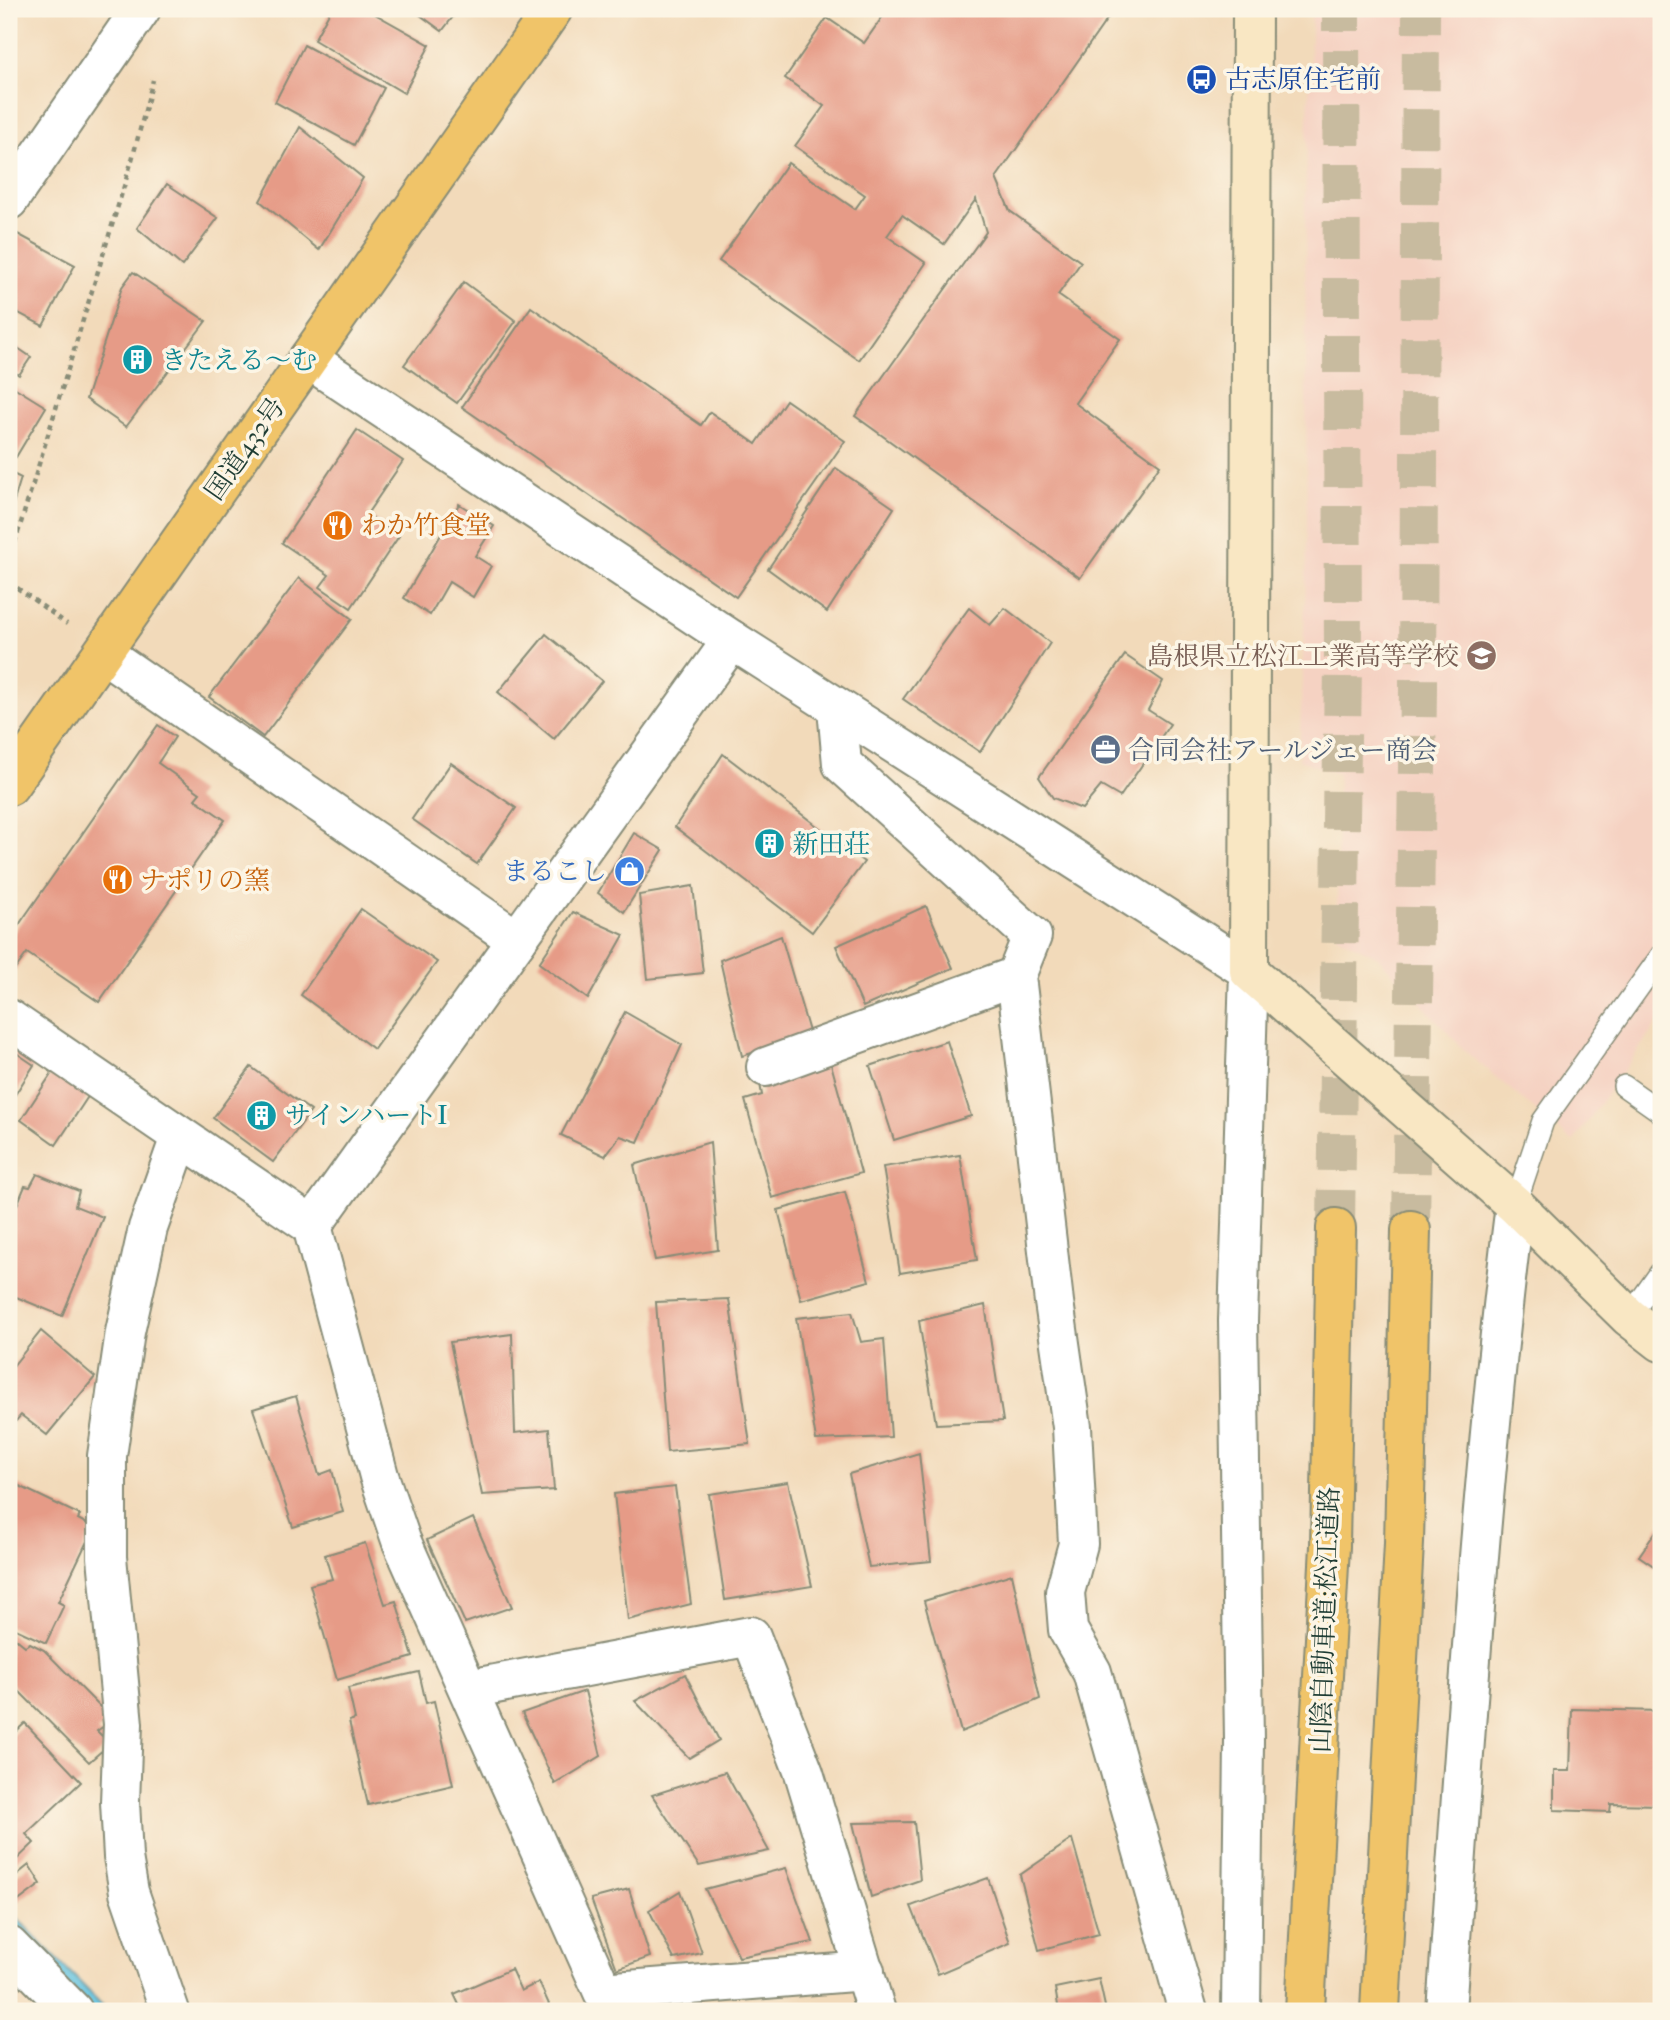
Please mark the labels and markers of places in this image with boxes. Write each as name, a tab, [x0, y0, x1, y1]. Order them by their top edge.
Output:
bus stop icon: 古志原住宅前	[1185, 62, 1219, 96]
place label: 古志原住宅前	[1225, 64, 1381, 95]
building icon: きたえる～む	[121, 343, 155, 377]
place label: きたえる～む	[161, 345, 317, 376]
restaurant icon: わか竹食堂	[321, 508, 355, 542]
place label: わか竹食堂	[361, 510, 491, 541]
school or university icon: 島根県立松江工業高等学校	[1465, 639, 1499, 673]
place label: 島根県立松江工業高等学校	[1147, 641, 1459, 672]
office icon: 合同会社アールジェー商会	[1088, 733, 1122, 767]
place label: 合同会社アールジェー商会	[1128, 735, 1438, 766]
building icon: 新田荘	[752, 827, 786, 861]
place label: 新田荘	[792, 829, 870, 860]
shop icon: まるこし	[613, 854, 647, 888]
place label: まるこし	[503, 856, 607, 887]
restaurant icon: ナポリの窯	[100, 863, 134, 897]
place label: ナポリの窯	[140, 865, 270, 896]
building icon: サインハートI	[245, 1098, 279, 1132]
place label: サインハートI	[285, 1100, 448, 1131]

